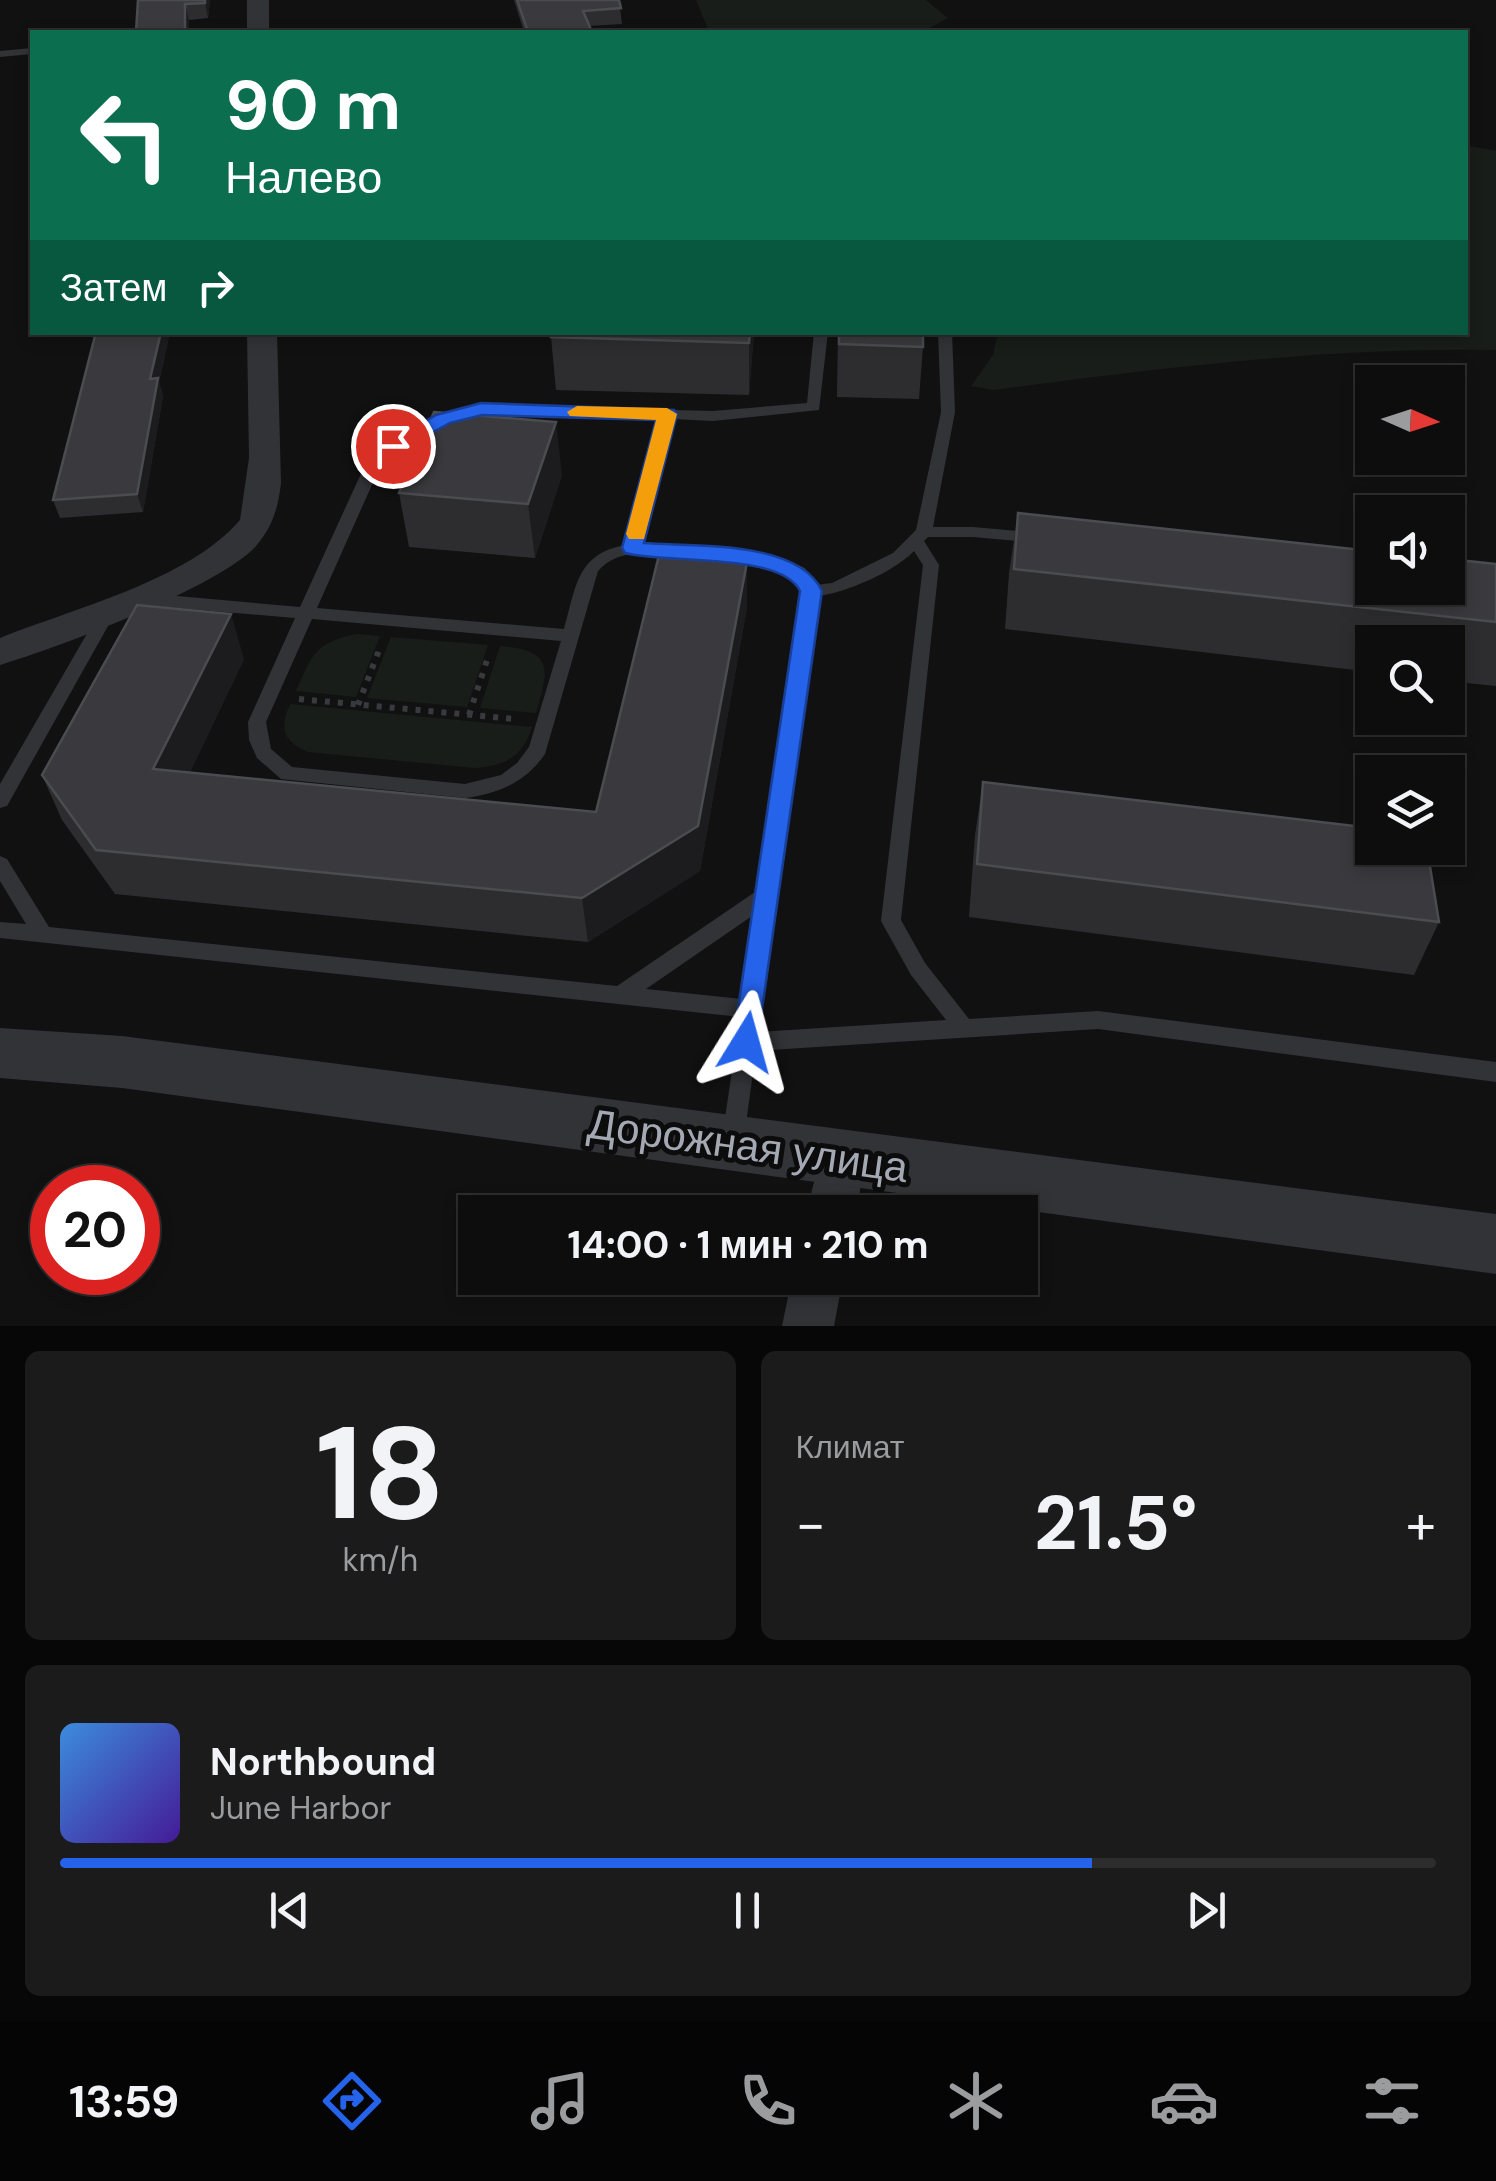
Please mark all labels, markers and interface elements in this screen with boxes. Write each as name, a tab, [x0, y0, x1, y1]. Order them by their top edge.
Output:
text: 90 m	[225, 60, 401, 151]
icon: left	[60, 70, 190, 200]
text: Налево	[225, 148, 382, 207]
icon: right	[188, 260, 243, 315]
text: Затем	[60, 263, 168, 313]
north arrow	[1355, 365, 1465, 475]
map controls	[1355, 365, 1465, 865]
pin	[351, 404, 436, 489]
icon: arrive	[366, 419, 421, 474]
button: sound	[1355, 495, 1465, 605]
button: search	[1355, 625, 1465, 735]
button: layers	[1355, 755, 1465, 865]
position arrow	[694, 990, 798, 1094]
street label: Дорожная улица	[584, 1096, 912, 1195]
speed limit sign: 20	[30, 1165, 160, 1295]
text: 14:00 · 1 мин · 210 m	[568, 1220, 928, 1270]
text: 18	[315, 1389, 445, 1558]
text: Климат	[796, 1426, 904, 1468]
text: 21.5°	[1034, 1475, 1197, 1572]
text: −	[796, 1488, 826, 1560]
text: +	[1406, 1488, 1436, 1560]
text: km/h	[342, 1539, 418, 1581]
text: Northbound	[210, 1737, 436, 1787]
text: June Harbor	[210, 1787, 391, 1829]
icon: previous	[262, 1883, 317, 1938]
icon: pause	[720, 1883, 775, 1938]
icon: next	[1179, 1883, 1234, 1938]
icon: directions	[317, 2066, 387, 2136]
icon: music	[525, 2066, 595, 2136]
icon: phone	[733, 2066, 803, 2136]
icon: climate	[941, 2066, 1011, 2136]
icon: car	[1149, 2066, 1219, 2136]
icon: filters	[1357, 2066, 1427, 2136]
text: 13:59	[69, 2072, 179, 2131]

